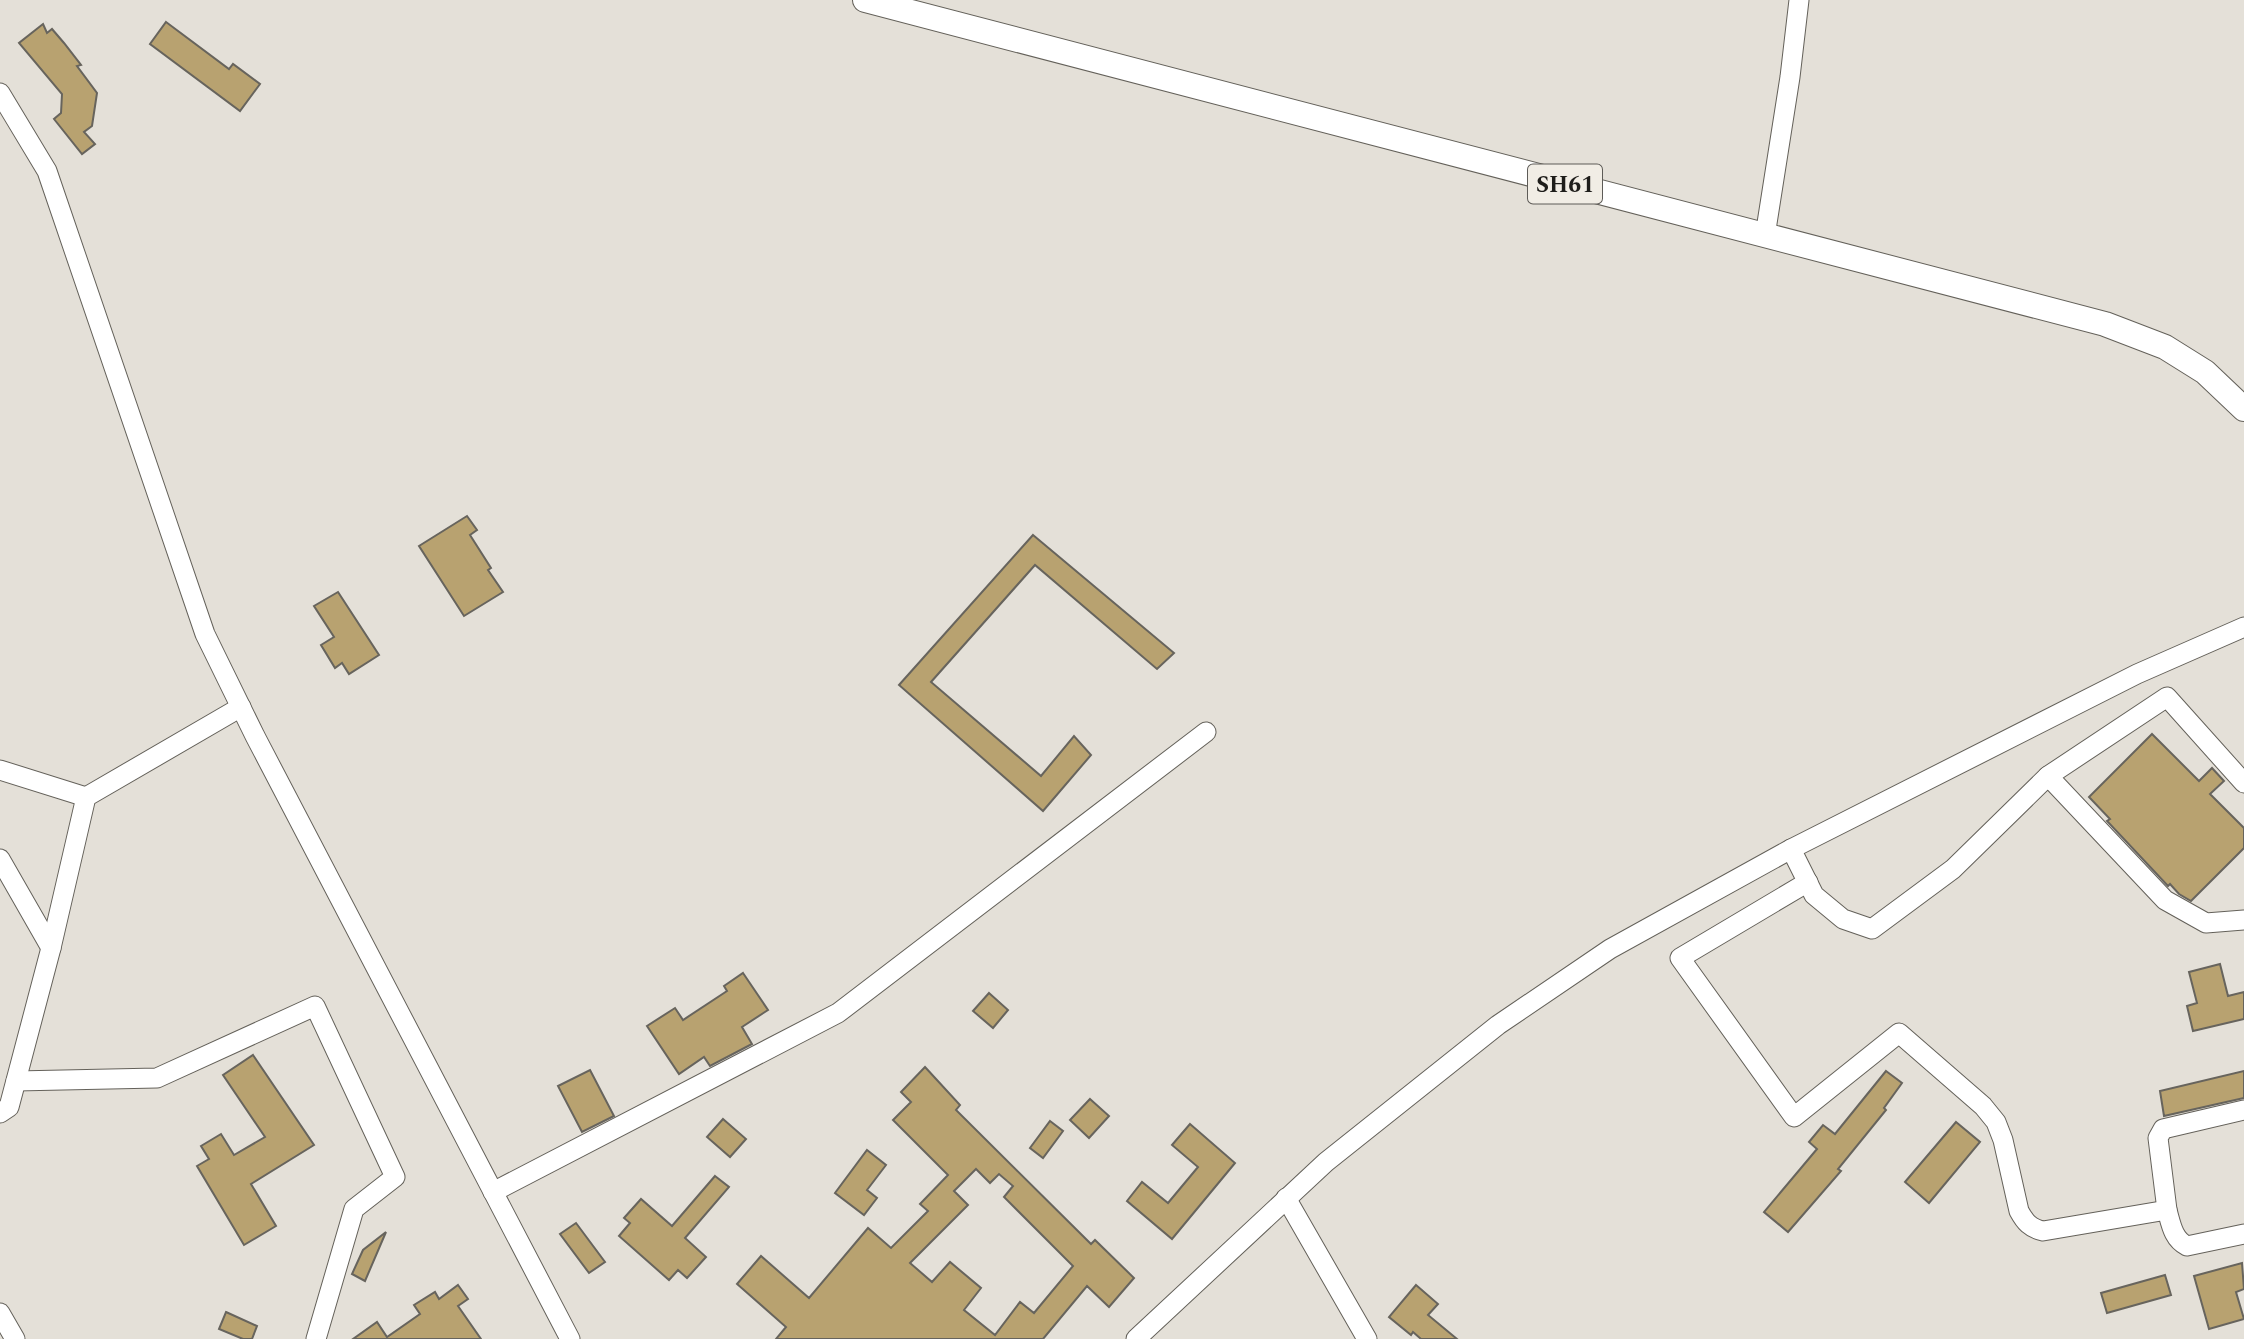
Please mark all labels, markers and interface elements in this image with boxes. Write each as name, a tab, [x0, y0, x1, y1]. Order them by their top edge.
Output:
road number: SH61	[1528, 164, 1602, 204]

